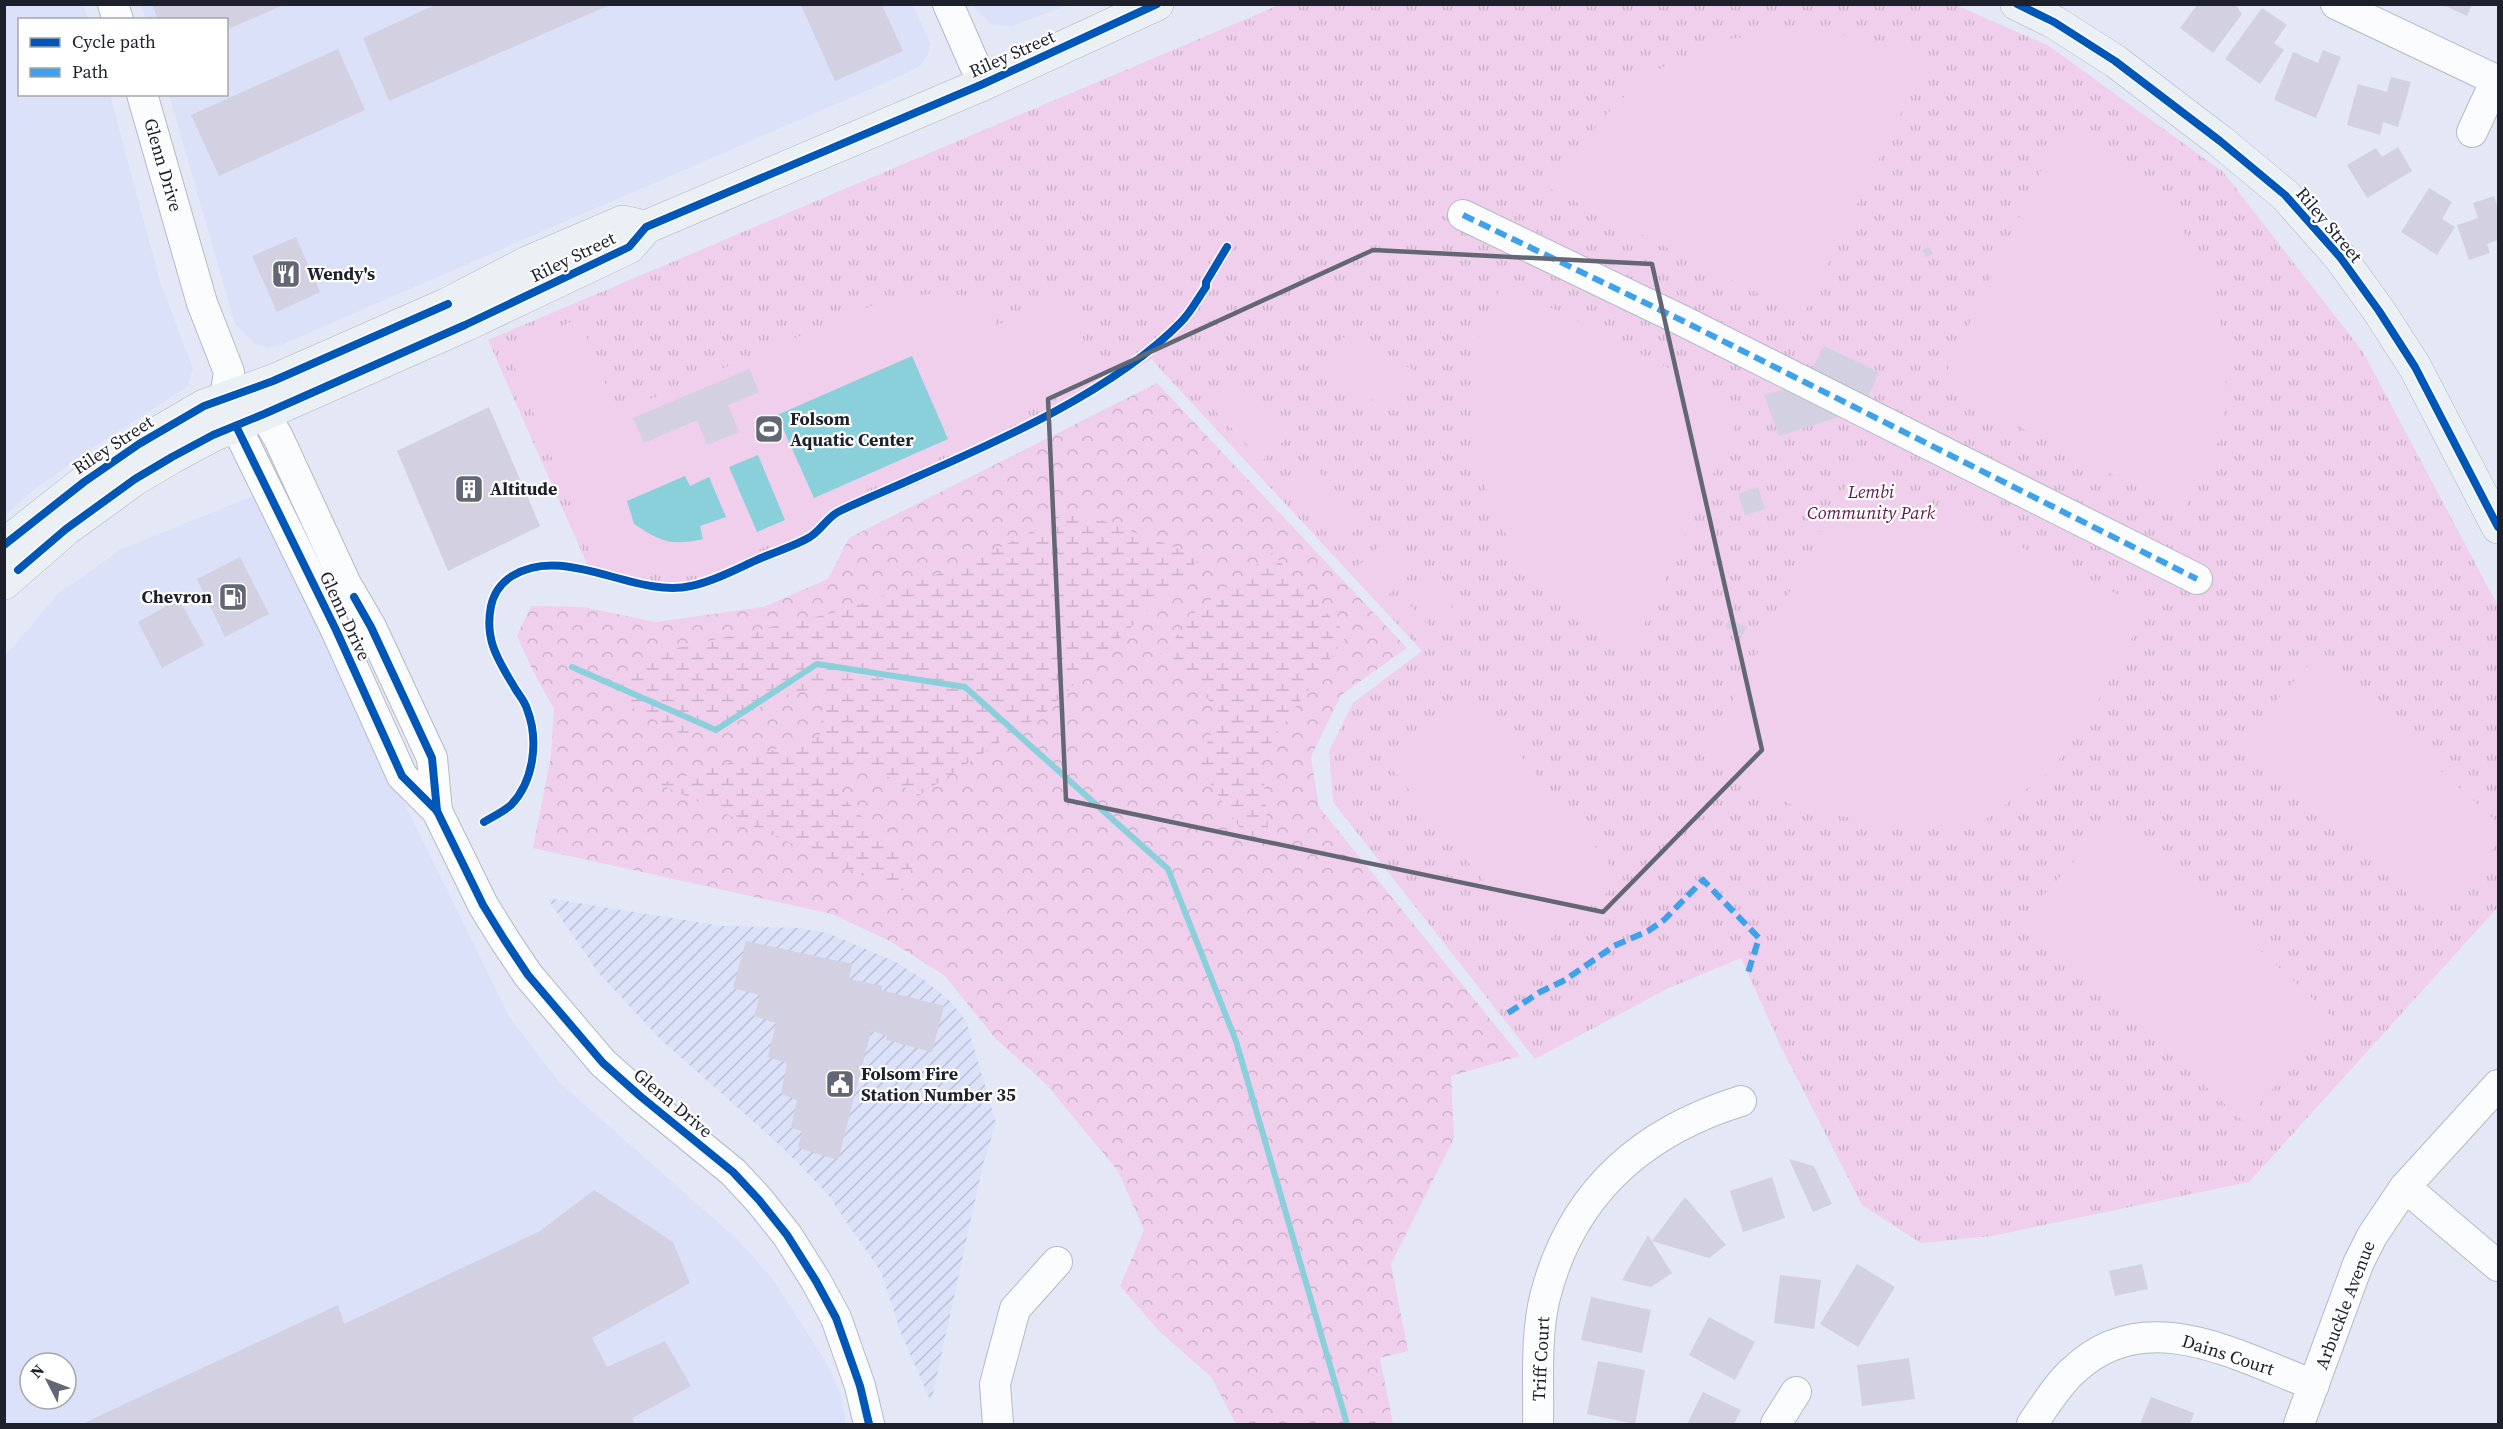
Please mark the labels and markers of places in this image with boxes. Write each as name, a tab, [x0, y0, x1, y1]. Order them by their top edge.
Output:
restaurant icon: Wendy's	[270, 258, 302, 290]
place label: Wendy's	[307, 261, 375, 286]
place label: Folsom Aquatic Center	[790, 406, 914, 452]
sports icon: Folsom Aquatic Center	[753, 413, 785, 445]
building icon: Altitude	[453, 473, 485, 505]
place label: Altitude	[490, 476, 557, 501]
fuel station icon: Chevron	[217, 581, 249, 613]
place label: Chevron	[142, 584, 212, 609]
place label: Folsom Fire Station Number 35	[861, 1061, 1016, 1107]
public building icon: Folsom Fire Station Number 35	[824, 1068, 856, 1100]

